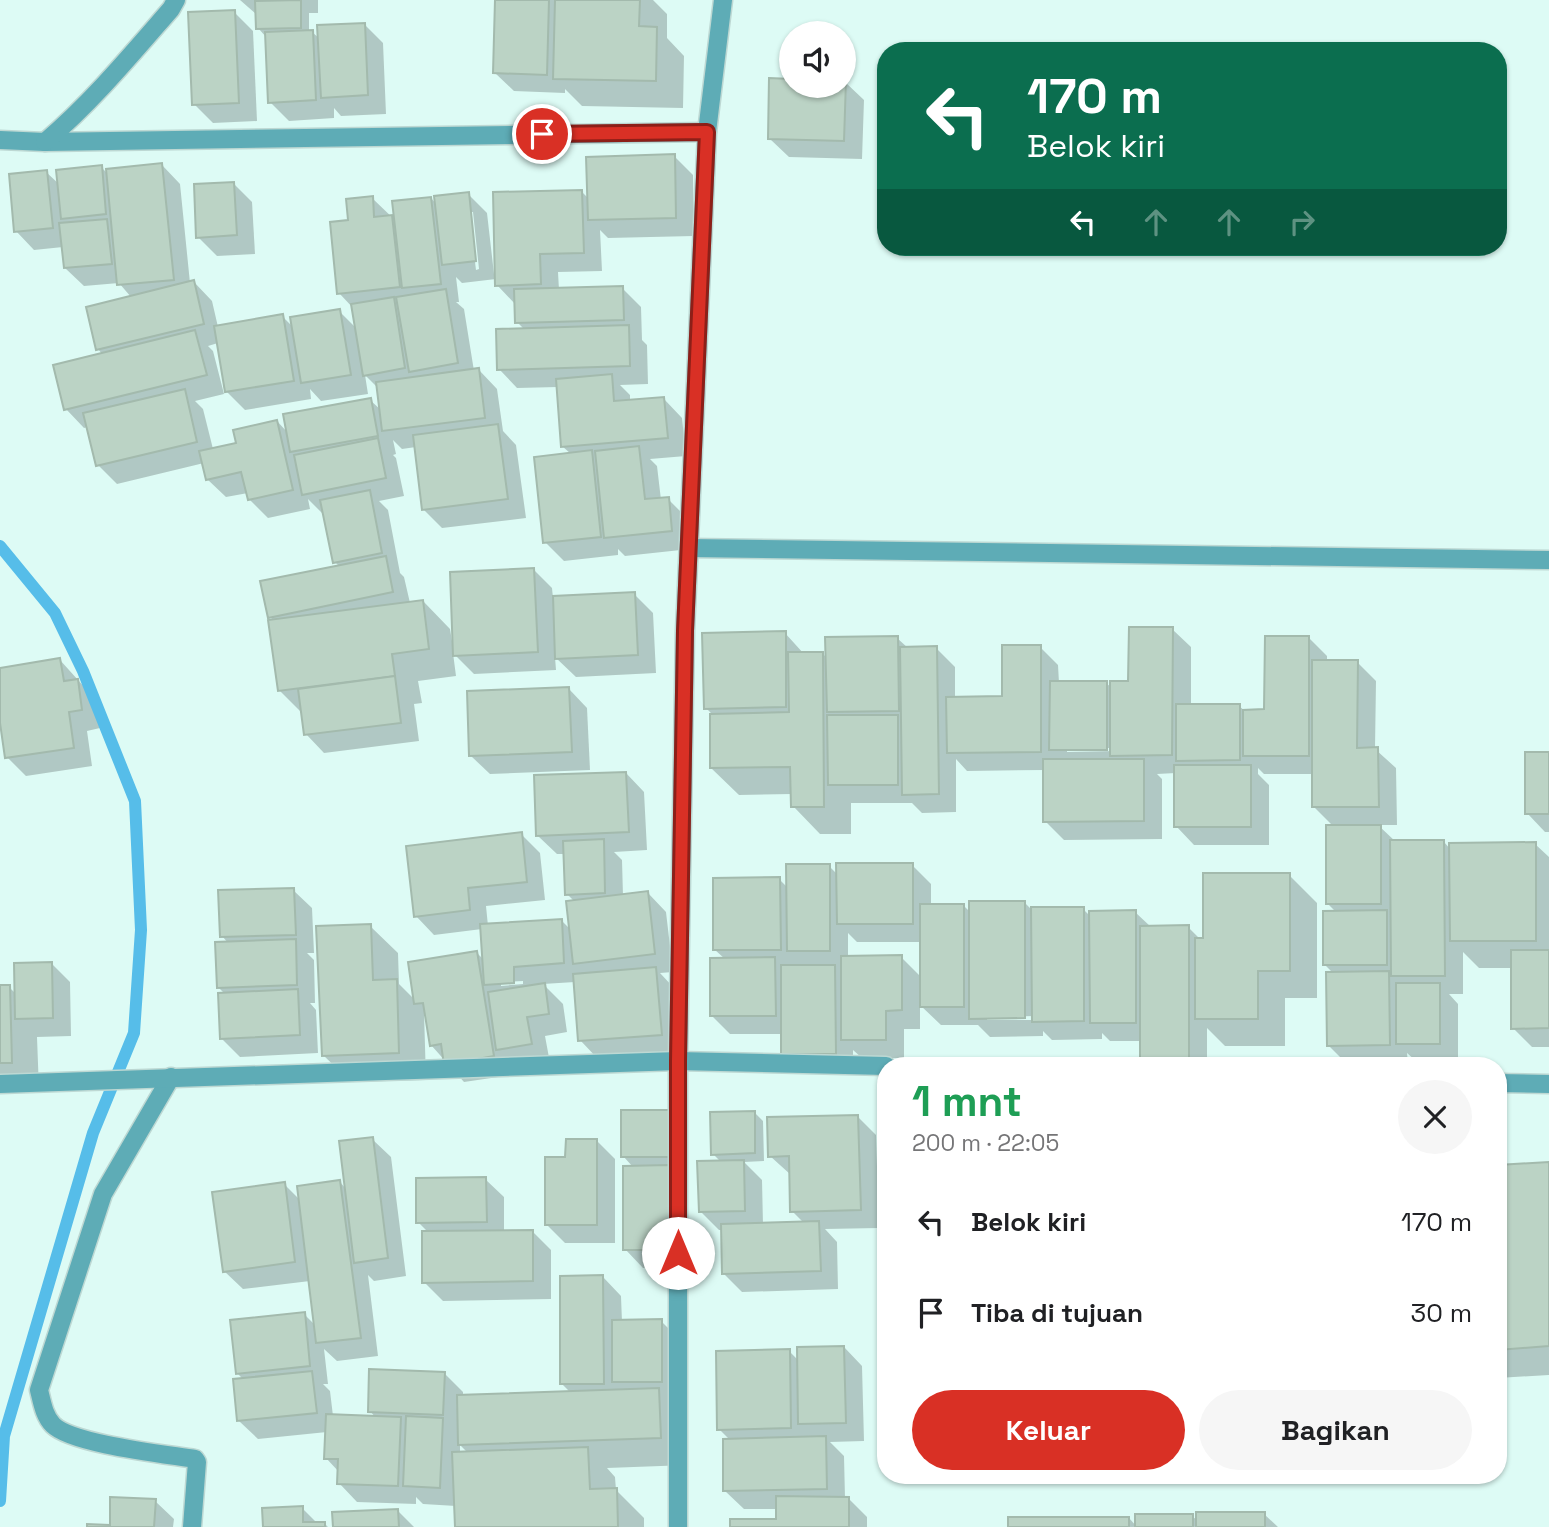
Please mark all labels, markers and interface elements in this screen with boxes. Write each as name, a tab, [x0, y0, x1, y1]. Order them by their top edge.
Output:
map controls	[779, 21, 856, 98]
button: sound	[779, 21, 856, 98]
text: 170 m	[1027, 65, 1162, 127]
icon: left	[912, 70, 1003, 161]
pin	[512, 104, 572, 164]
icon: arrive	[523, 115, 561, 153]
text: Belok kiri	[1027, 126, 1165, 166]
icon: left	[1064, 203, 1102, 241]
icon: ahead	[1137, 203, 1175, 241]
icon: ahead	[1210, 203, 1248, 241]
icon: right	[1283, 203, 1321, 241]
text: 1 mnt	[912, 1075, 1022, 1128]
button: close	[1398, 1080, 1472, 1154]
text: 200 m · 22:05	[912, 1128, 1059, 1158]
icon: left	[912, 1203, 950, 1241]
text: Belok kiri	[971, 1205, 1086, 1239]
text: 170 m	[1401, 1205, 1472, 1239]
position arrow	[641, 1216, 715, 1290]
icon: arrive	[912, 1294, 950, 1332]
text: Tiba di tujuan	[971, 1296, 1143, 1330]
text: 30 m	[1411, 1296, 1472, 1330]
button: Keluar	[912, 1390, 1185, 1470]
button: Bagikan	[1199, 1390, 1472, 1470]

